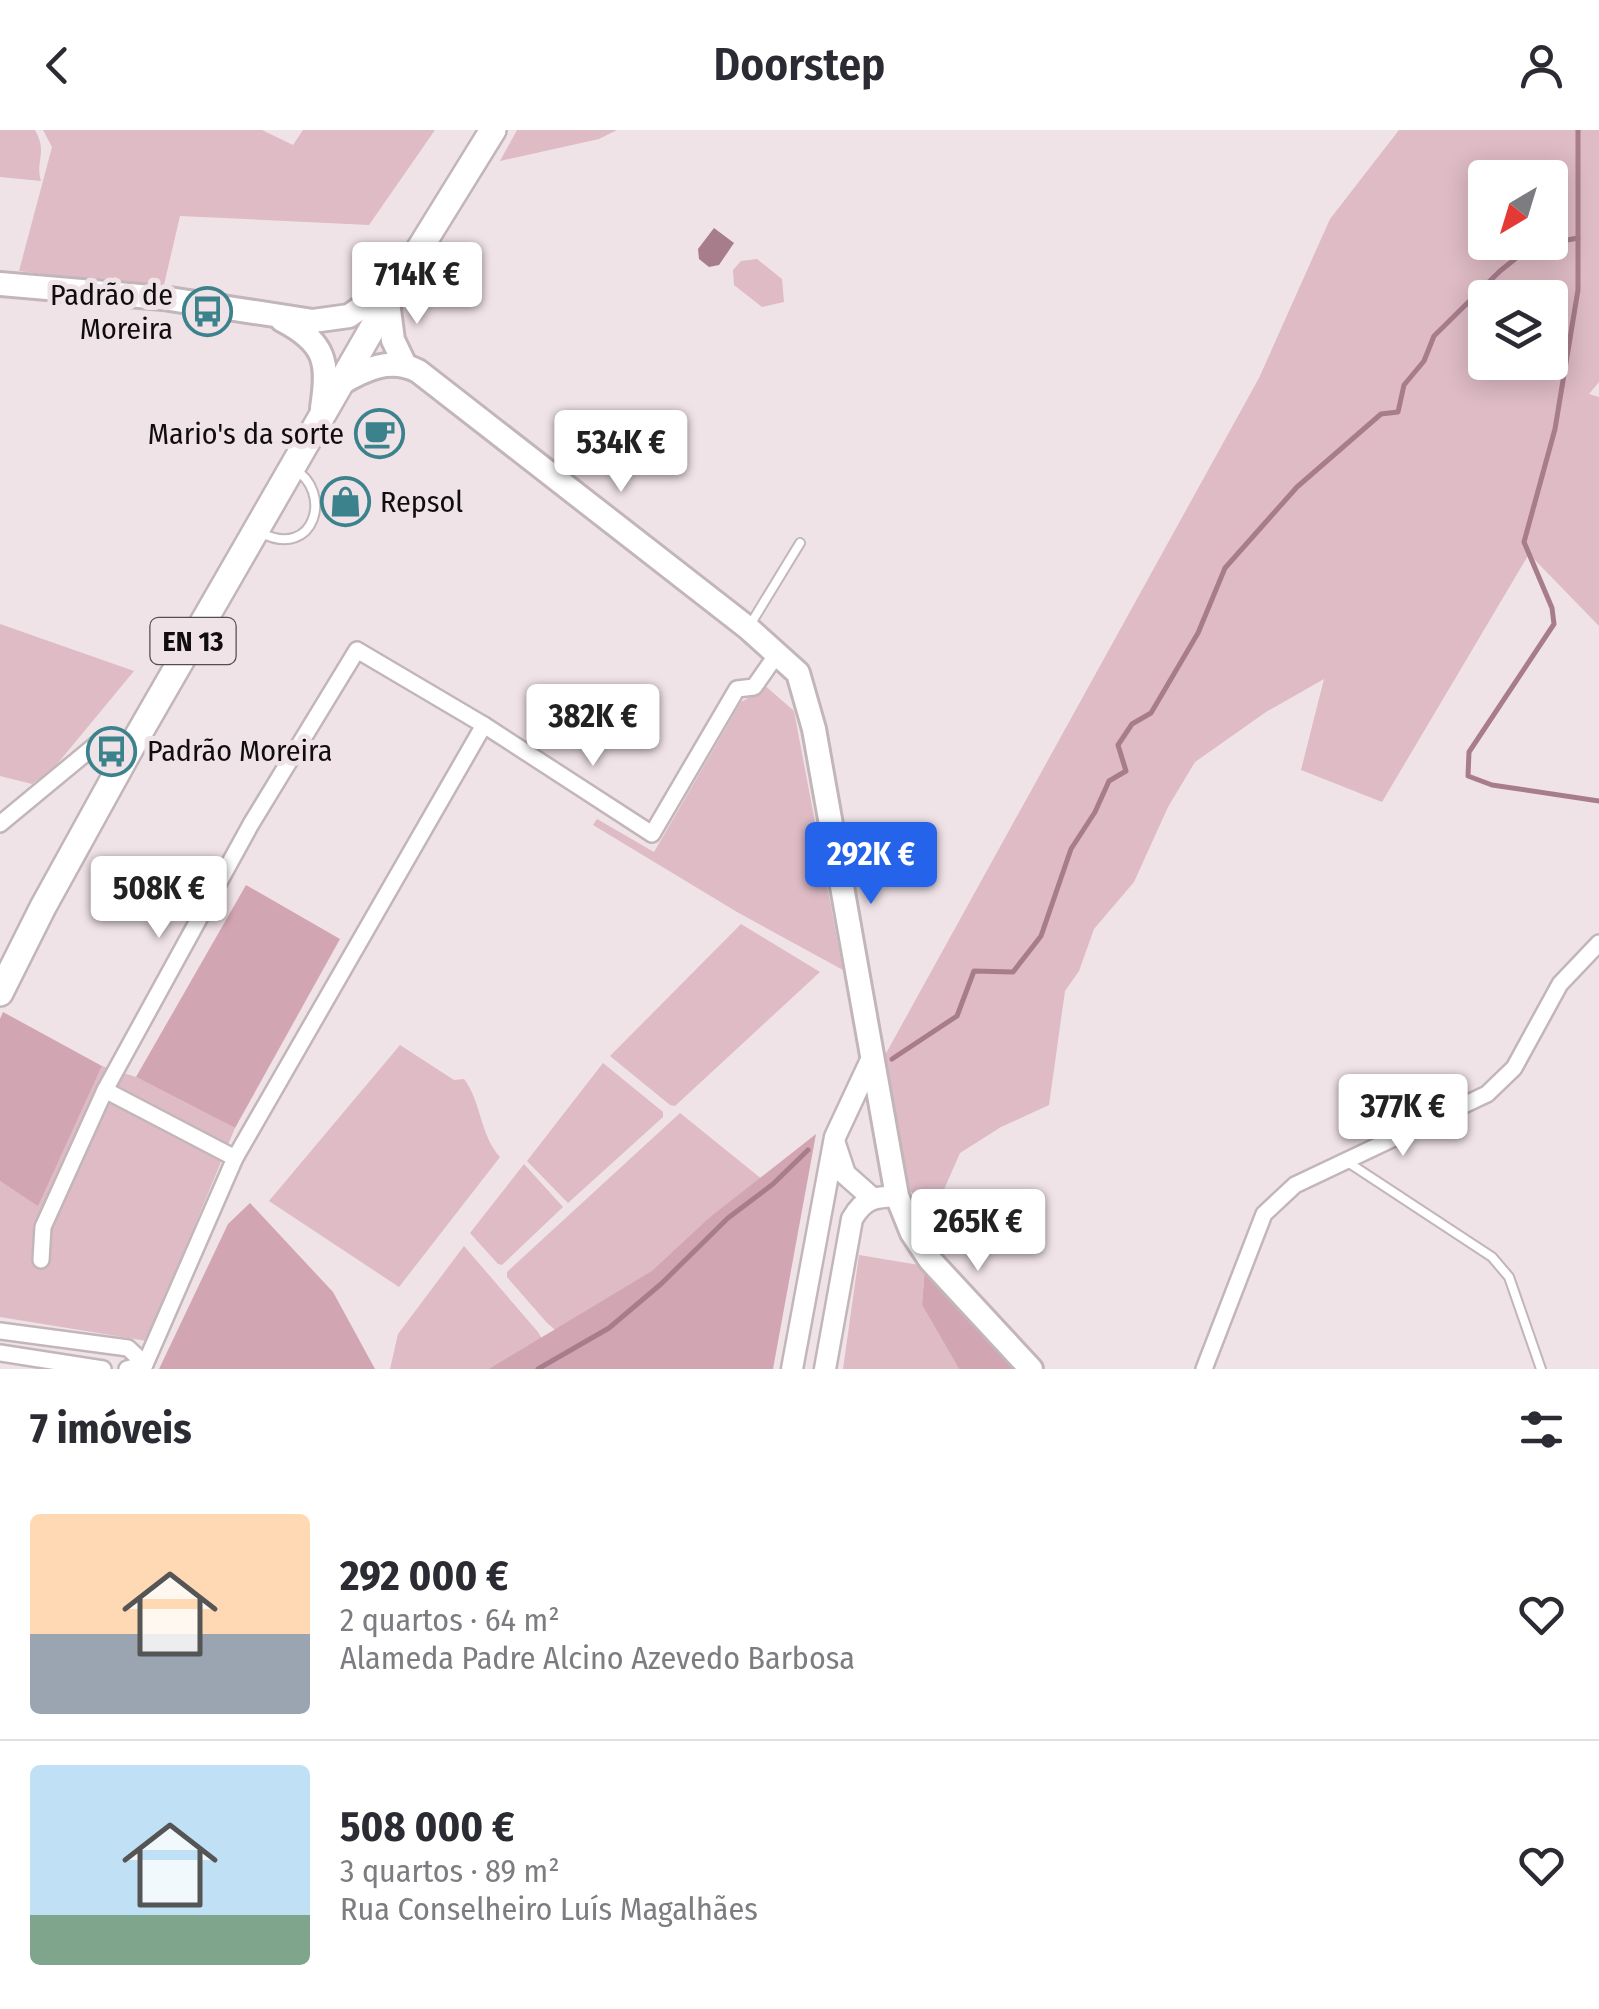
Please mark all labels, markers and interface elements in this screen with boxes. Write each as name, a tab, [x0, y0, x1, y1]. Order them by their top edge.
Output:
icon: back	[30, 38, 85, 93]
text: Doorstep	[714, 38, 885, 92]
icon: person	[1514, 38, 1569, 93]
north arrow	[1468, 160, 1568, 260]
map controls	[1468, 160, 1568, 380]
pin: 714K €	[336, 242, 498, 327]
text: 714K €	[374, 255, 460, 293]
place label: Padrão de Moreira	[50, 277, 173, 347]
button: layers	[1468, 280, 1568, 380]
bus stop icon: Padrão de Moreira	[182, 286, 234, 338]
cafe icon: Mario's da sorte	[353, 408, 405, 460]
pin: 534K €	[540, 410, 702, 495]
place label: Mario's da sorte	[148, 416, 344, 452]
text: 534K €	[576, 423, 666, 461]
shop icon: Repsol	[319, 476, 371, 528]
place label: Repsol	[380, 484, 463, 520]
road number: EN 13	[150, 618, 236, 664]
pin: 382K €	[512, 684, 674, 769]
text: 382K €	[548, 697, 638, 735]
bus stop icon: Padrão Moreira	[86, 725, 138, 777]
place label: Padrão Moreira	[147, 733, 332, 769]
pin: 292K €	[790, 822, 952, 907]
text: 292K €	[827, 835, 915, 873]
pin: 508K €	[78, 856, 240, 941]
text: 508K €	[113, 869, 205, 907]
pin: 377K €	[1322, 1074, 1484, 1159]
text: 377K €	[1361, 1087, 1445, 1125]
pin: 265K €	[897, 1189, 1059, 1274]
text: 265K €	[933, 1202, 1023, 1240]
icon: filters	[1514, 1402, 1569, 1457]
text: 7 imóveis	[30, 1404, 192, 1454]
text: 292 000 €	[340, 1551, 509, 1601]
icon: home	[110, 1554, 230, 1674]
icon: heart	[1514, 1587, 1569, 1642]
text: 2 quartos · 64 m²	[340, 1601, 560, 1639]
text: Alameda Padre Alcino Azevedo Barbosa	[340, 1639, 855, 1677]
text: 508 000 €	[340, 1802, 515, 1852]
icon: home	[110, 1805, 230, 1925]
icon: heart	[1514, 1838, 1569, 1893]
text: 3 quartos · 89 m²	[340, 1852, 560, 1890]
text: Rua Conselheiro Luís Magalhães	[340, 1890, 758, 1928]

